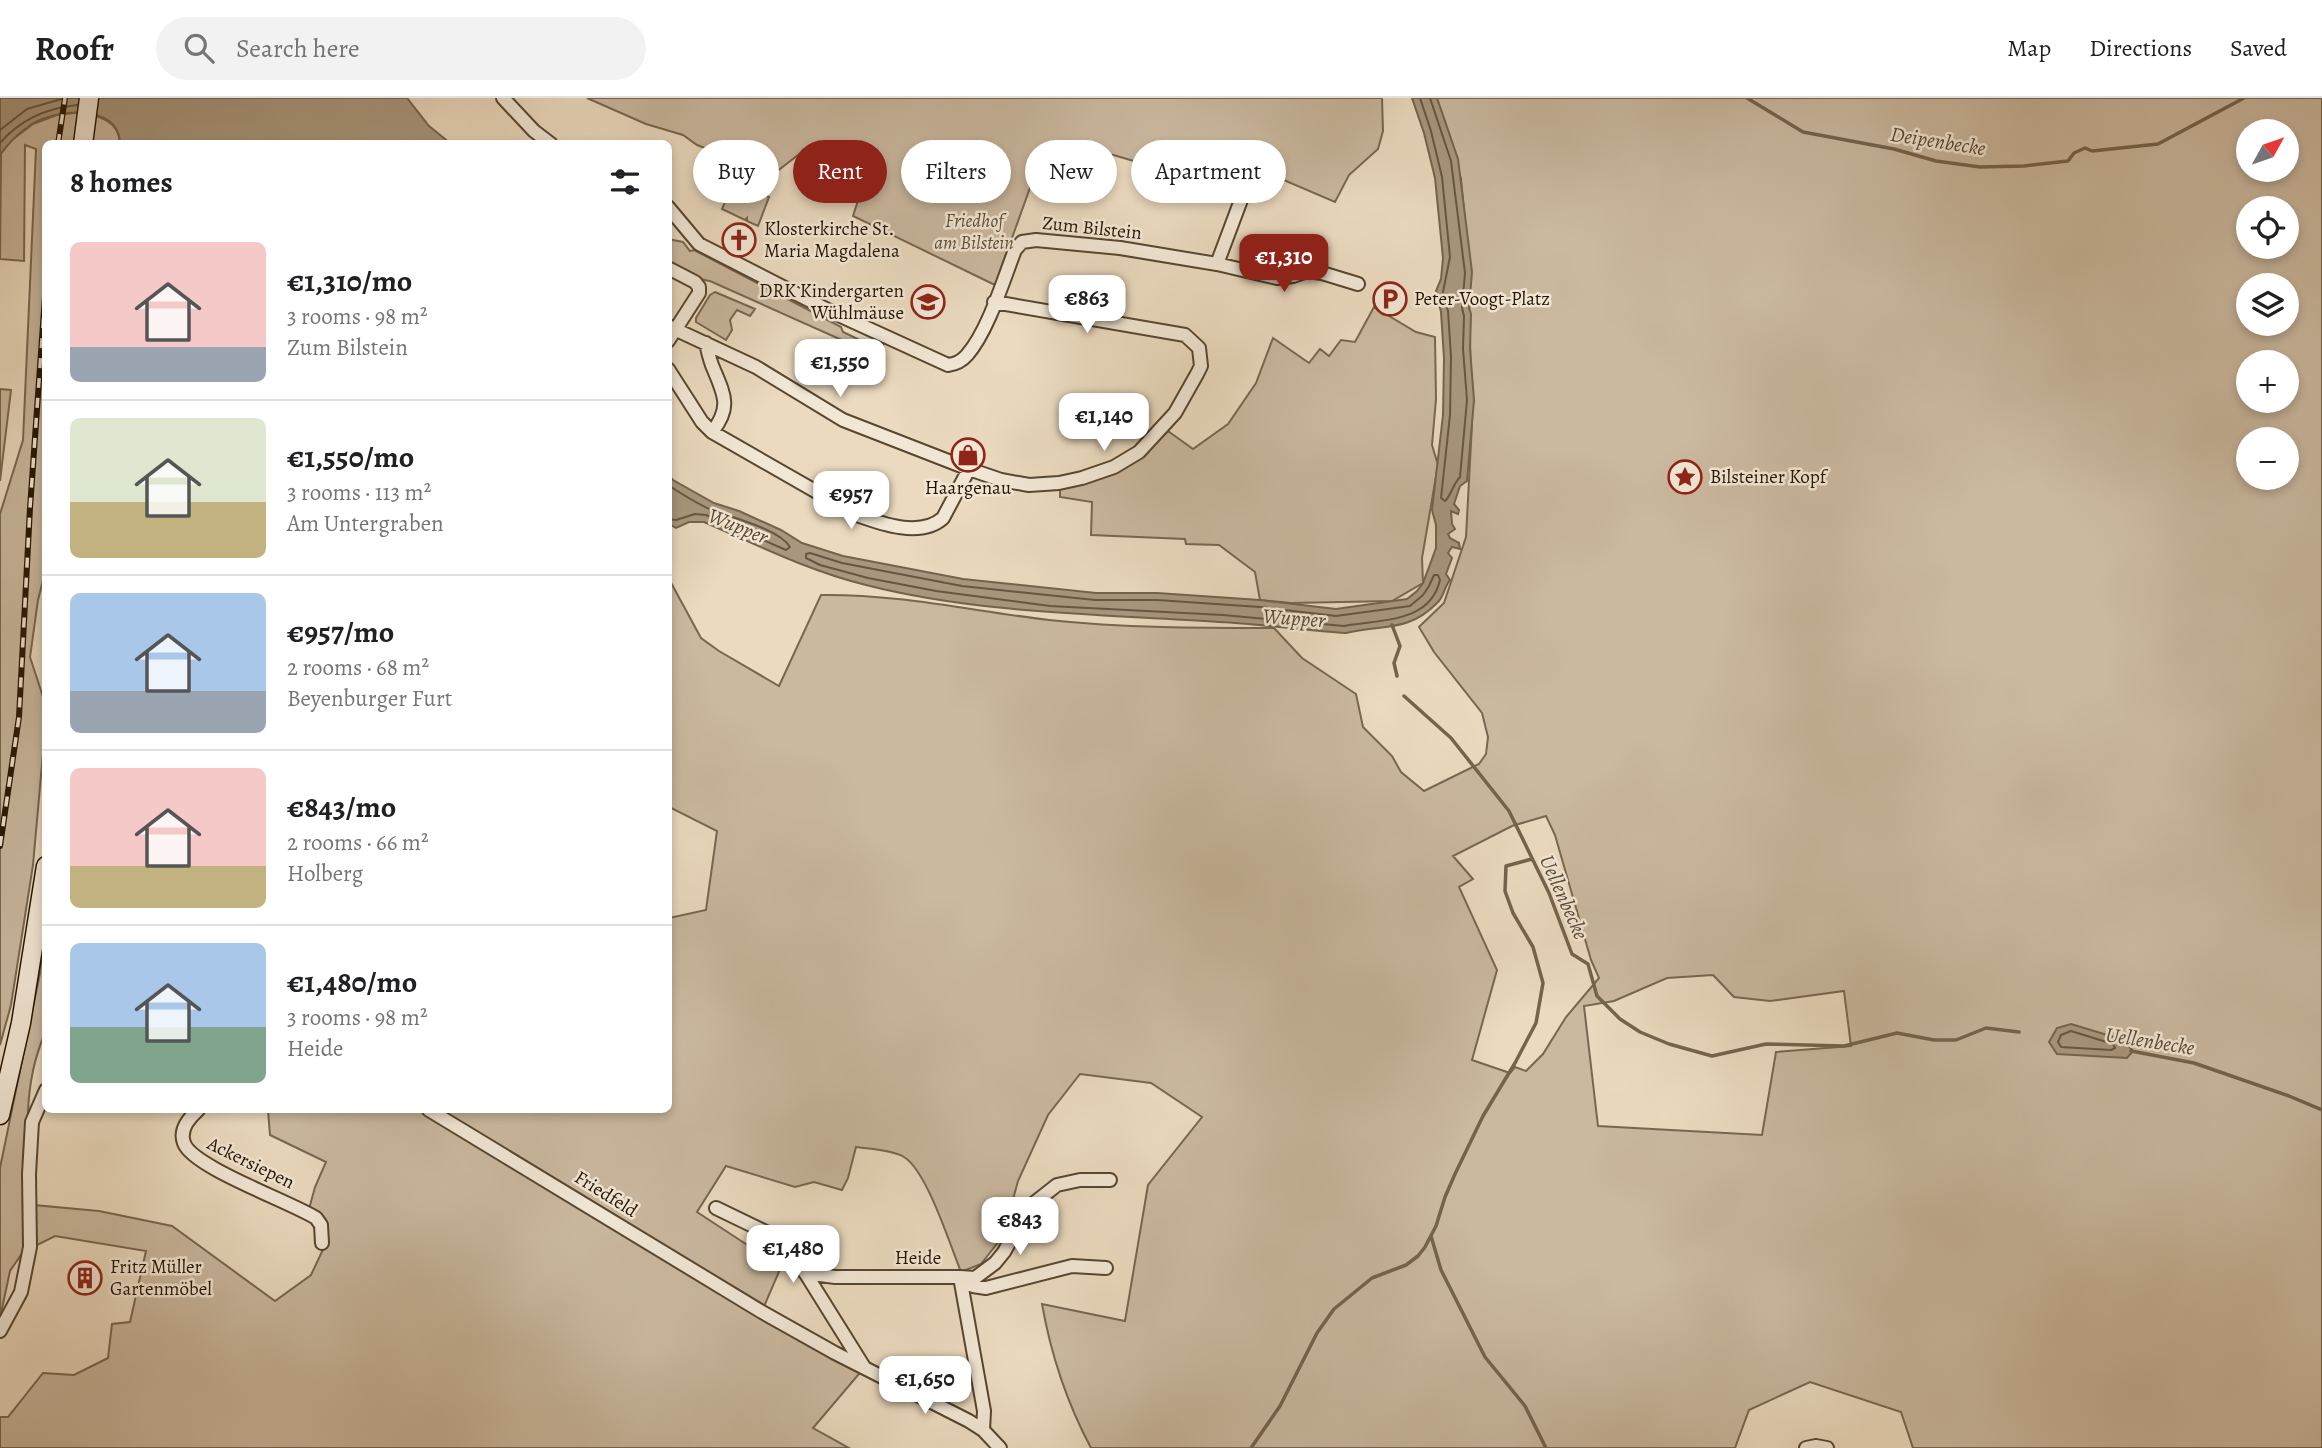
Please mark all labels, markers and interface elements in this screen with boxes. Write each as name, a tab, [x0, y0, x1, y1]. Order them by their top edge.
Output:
search box	[156, 17, 646, 80]
text: Roofr	[35, 26, 114, 71]
icon: search	[180, 29, 218, 67]
text: Search here	[236, 31, 360, 66]
text: Map	[2007, 32, 2051, 64]
text: Directions	[2089, 32, 2192, 64]
text: Saved	[2230, 32, 2287, 64]
north arrow	[2236, 119, 2300, 182]
map controls	[2236, 119, 2299, 490]
water label: Deipenbecke	[1889, 120, 1988, 162]
chip: Buy	[693, 140, 779, 203]
chip: Rent	[793, 140, 887, 203]
chip: Filters	[901, 140, 1011, 203]
chip: New	[1025, 140, 1117, 203]
chip: Apartment	[1131, 140, 1286, 203]
text: 8 homes	[70, 162, 173, 202]
icon: filters	[606, 163, 644, 201]
button: locate	[2236, 196, 2299, 259]
park label: Friedhof am Bilstein	[934, 208, 1014, 256]
street label: Zum Bilstein	[1041, 210, 1143, 246]
place label: Klosterkirche St. Maria Magdalena	[764, 216, 900, 264]
church icon: Klosterkirche St. Maria Magdalena	[720, 221, 758, 259]
pin: €1,310	[1227, 234, 1341, 294]
text: €1,310	[1255, 241, 1313, 272]
text: €1,310/mo	[287, 261, 412, 301]
icon: home	[126, 270, 210, 354]
button: layers	[2236, 273, 2299, 336]
pin: €863	[1046, 275, 1128, 335]
place label: DRK Kindergarten Wühlmäuse	[759, 278, 904, 326]
parking icon: Peter-Voogt-Platz	[1371, 280, 1409, 318]
text: €863	[1065, 282, 1109, 313]
school or university icon: DRK Kindergarten Wühlmäuse	[909, 283, 947, 321]
place label: Peter-Voogt-Platz	[1414, 286, 1550, 312]
text: 3 rooms · 98 m²	[287, 301, 428, 332]
text: Zum Bilstein	[287, 332, 408, 363]
pin: €1,550	[783, 340, 897, 399]
text: €1,550	[811, 346, 869, 377]
button: +	[2236, 350, 2299, 413]
pin: €1,140	[1047, 394, 1161, 453]
text: €1,140	[1075, 400, 1133, 431]
button: −	[2236, 427, 2299, 490]
shop icon: Haargenau	[949, 436, 987, 474]
text: €1,550/mo	[287, 437, 414, 477]
icon: home	[126, 446, 210, 530]
place icon: Bilsteiner Kopf	[1666, 458, 1704, 496]
place label: Bilsteiner Kopf	[1710, 464, 1829, 490]
pin: €957	[810, 472, 892, 531]
place label: Haargenau	[925, 475, 1012, 501]
text: 3 rooms · 113 m²	[287, 477, 431, 508]
text: €957	[829, 478, 873, 509]
water label: Wupper	[704, 501, 773, 551]
text: Am Untergraben	[287, 508, 444, 539]
water label: Wupper	[1262, 602, 1327, 634]
text: €957/mo	[287, 612, 394, 652]
icon: home	[126, 621, 210, 705]
text: 2 rooms · 68 m²	[287, 652, 429, 683]
text: Beyenburger Furt	[287, 683, 452, 714]
text: €843/mo	[287, 787, 396, 827]
icon: home	[126, 796, 210, 880]
text: 2 rooms · 66 m²	[287, 827, 429, 858]
water label: Uellenbecke	[1533, 850, 1595, 944]
text: Holberg	[287, 858, 363, 889]
text: €1,480/mo	[287, 962, 417, 1002]
icon: home	[126, 971, 210, 1055]
text: 3 rooms · 98 m²	[287, 1002, 428, 1033]
water label: Uellenbecke	[2103, 1020, 2197, 1062]
text: Heide	[287, 1033, 343, 1064]
street label: Ackersiepen	[202, 1130, 299, 1195]
street label: Friedfeld	[569, 1164, 643, 1224]
pin: €843	[979, 1198, 1061, 1257]
text: €843	[998, 1204, 1042, 1235]
pin: €1,480	[736, 1226, 850, 1285]
text: €1,480	[762, 1232, 824, 1263]
street label: Heide	[895, 1245, 941, 1271]
place label: Fritz Müller Gartenmöbel	[110, 1254, 212, 1302]
building icon: Fritz Müller Gartenmöbel	[66, 1259, 104, 1297]
pin: €1,650	[868, 1356, 982, 1416]
text: €1,650	[895, 1363, 955, 1394]

